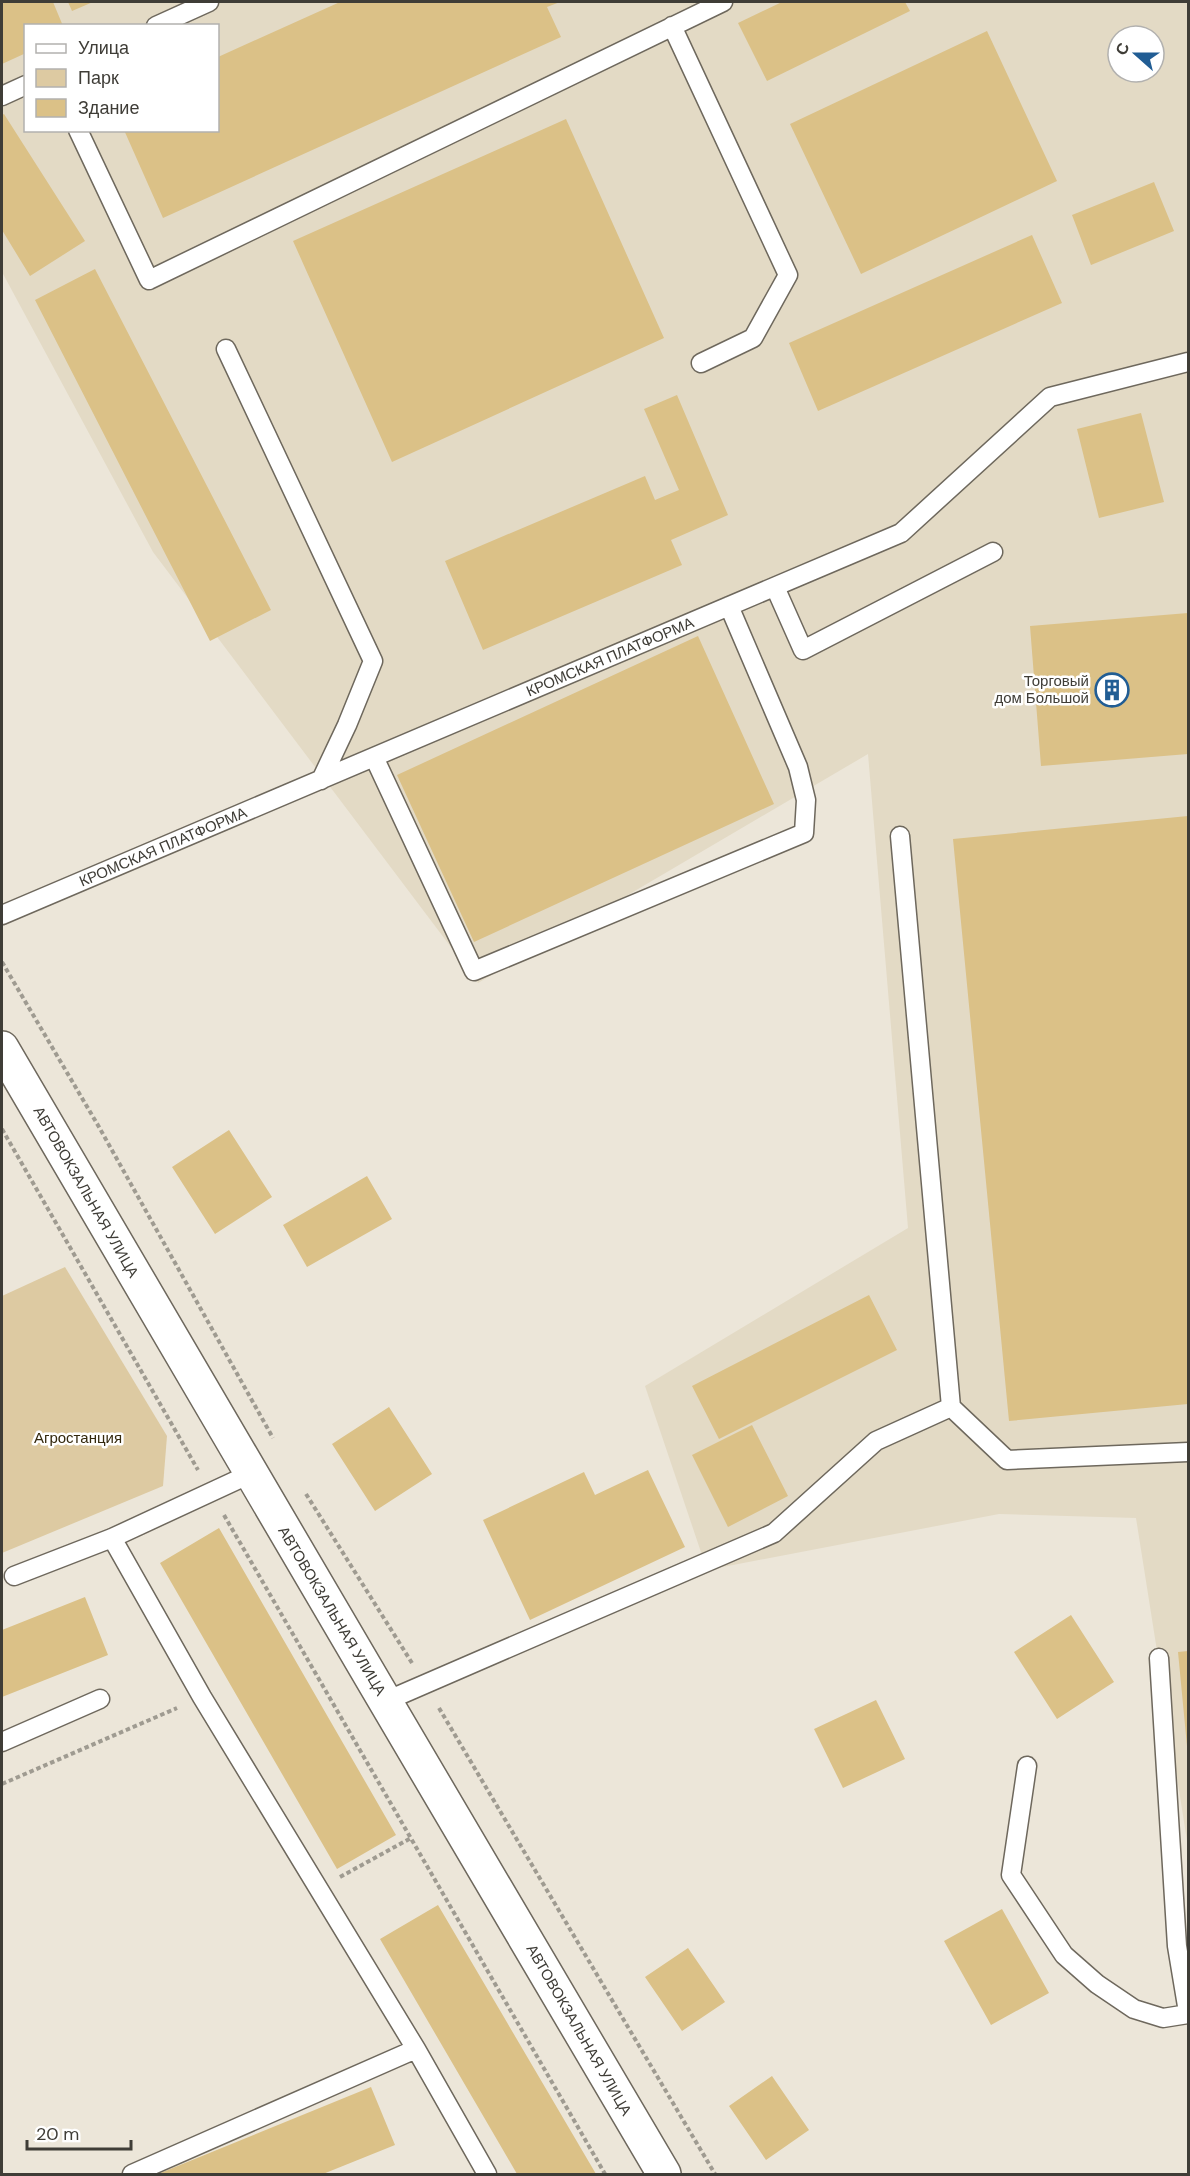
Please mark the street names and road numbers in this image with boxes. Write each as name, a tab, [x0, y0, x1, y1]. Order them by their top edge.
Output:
street label: КРОМСКАЯ ПЛАТФОРМА	[523, 613, 697, 701]
street label: КРОМСКАЯ ПЛАТФОРМА	[76, 803, 250, 891]
street label: АВТОВОКЗАЛЬНАЯ УЛИЦА	[29, 1103, 143, 1281]
street label: АВТОВОКЗАЛЬНАЯ УЛИЦА	[273, 1523, 391, 1699]
street label: АВТОВОКЗАЛЬНАЯ УЛИЦА	[522, 1941, 636, 2119]

